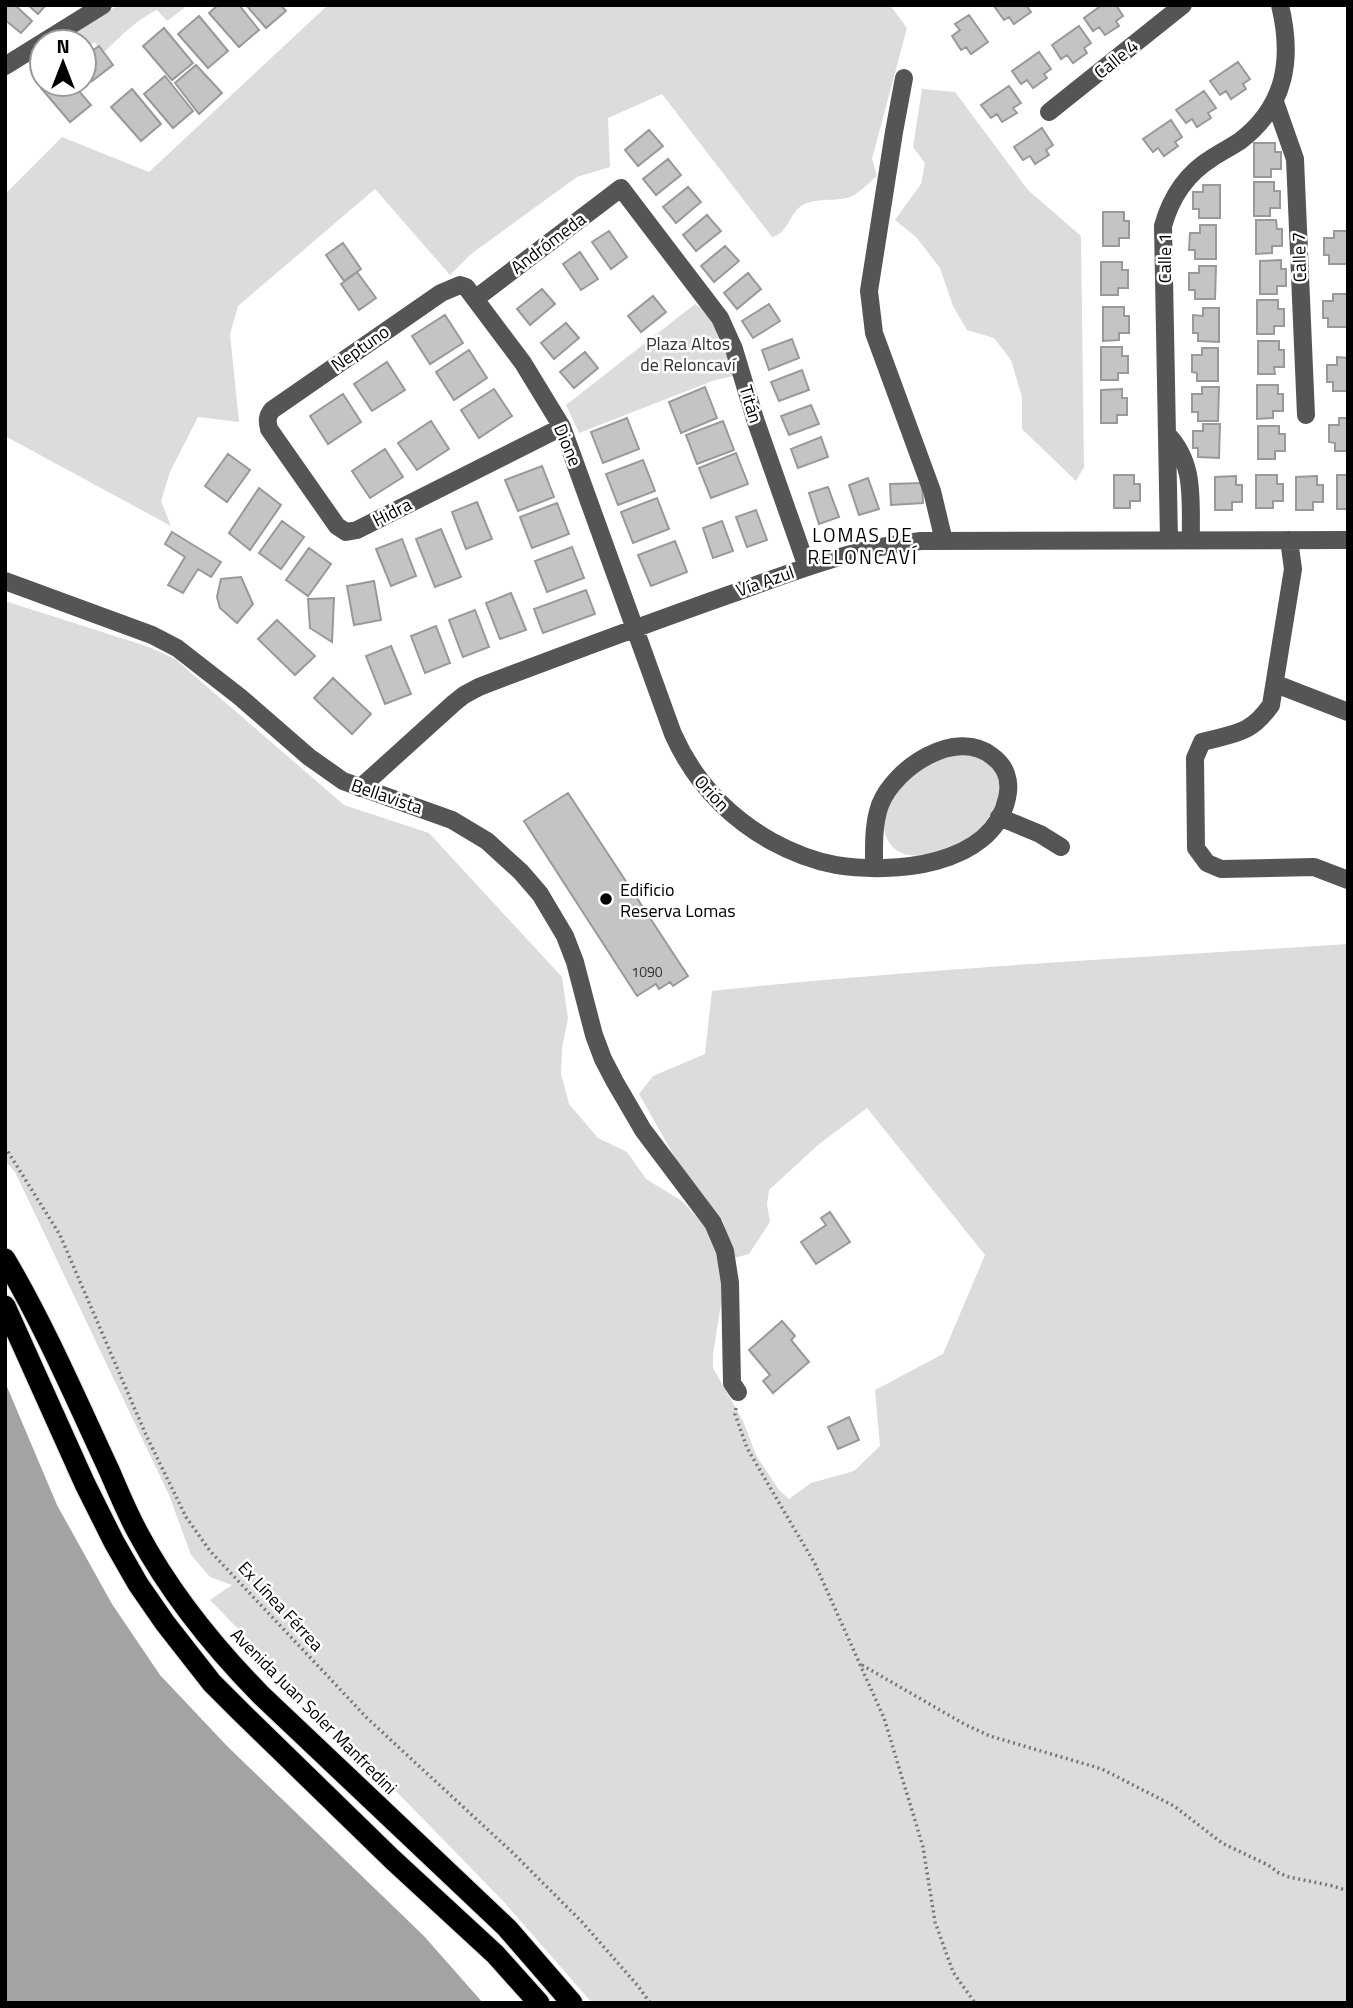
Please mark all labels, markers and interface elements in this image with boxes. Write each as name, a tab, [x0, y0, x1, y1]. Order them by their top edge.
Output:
north arrow	[28, 28, 98, 98]
text: N	[56, 31, 70, 60]
street label: Calle 4	[1088, 33, 1144, 85]
street label: Andrómeda	[505, 206, 591, 280]
street label: Calle 7	[1285, 231, 1313, 283]
street label: Calle 1	[1151, 233, 1178, 283]
street label: Neptuno	[325, 318, 395, 378]
park label: Plaza Altos de Reloncaví	[640, 330, 738, 378]
street label: Titán	[732, 382, 770, 426]
street label: Dione	[547, 420, 589, 470]
street label: Hidra	[368, 491, 416, 533]
district label: LOMAS DE RELONCAVÍ	[807, 520, 919, 571]
street label: Vía Azul	[732, 558, 798, 604]
street label: Orión	[688, 769, 736, 817]
street label: Bellavista	[348, 771, 426, 821]
place label: Edificio Reserva Lomas	[620, 876, 736, 924]
marker: Edificio Reserva Lomas	[598, 891, 614, 907]
house number: 1090	[631, 961, 663, 982]
street label: Ex Línea Férrea	[232, 1555, 330, 1657]
street label: Avenida Juan Soler Manfredini	[224, 1621, 404, 1801]

